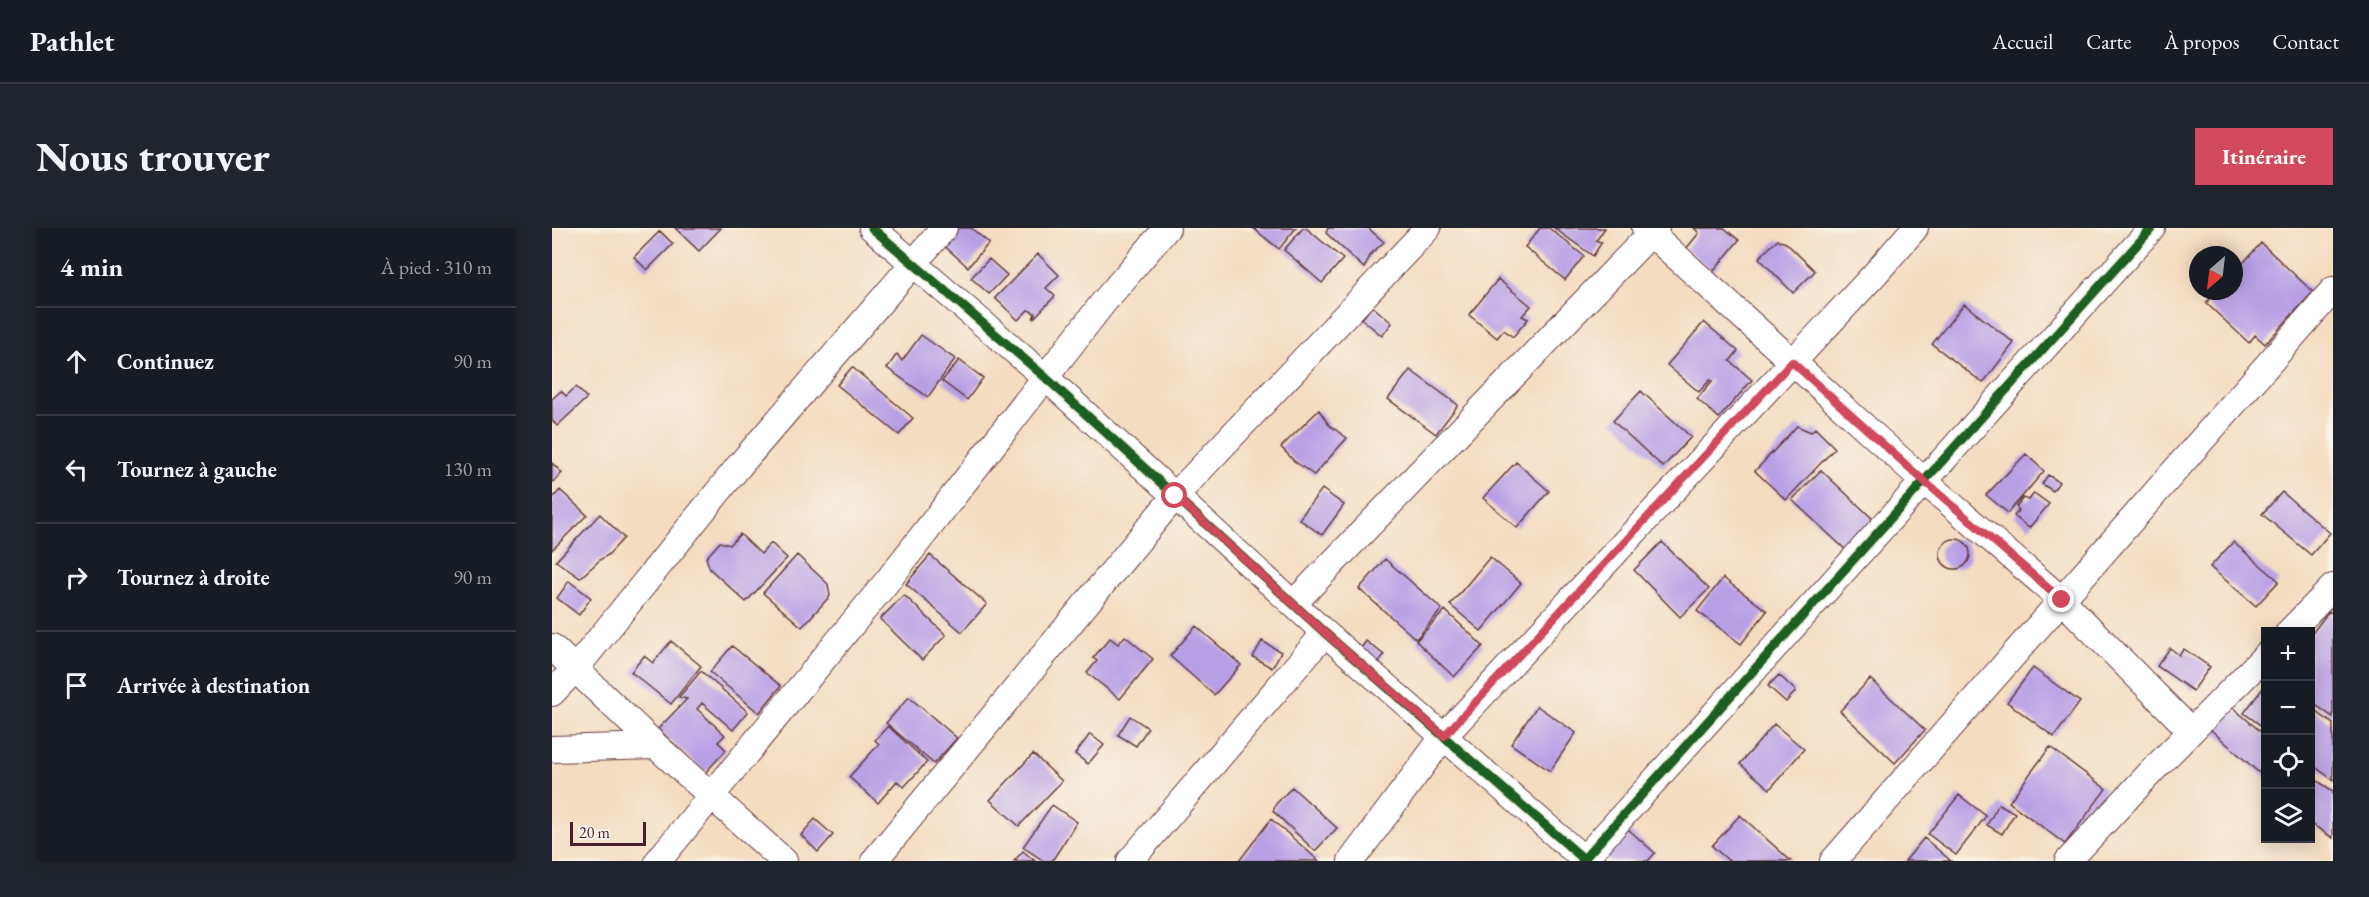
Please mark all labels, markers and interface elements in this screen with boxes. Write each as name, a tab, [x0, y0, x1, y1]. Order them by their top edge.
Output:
text: Pathlet	[30, 23, 114, 59]
text: Accueil	[1993, 28, 2053, 55]
text: Carte	[2086, 28, 2131, 55]
text: À propos	[2164, 28, 2239, 55]
text: Contact	[2272, 28, 2339, 55]
button: Itinéraire	[2195, 128, 2333, 185]
text: Nous trouver	[36, 129, 270, 184]
north arrow	[2189, 246, 2243, 300]
text: 4 min	[60, 250, 123, 284]
text: À pied · 310 m	[381, 254, 492, 280]
icon: ahead	[60, 345, 93, 378]
text: Continuez	[117, 347, 214, 376]
text: 90 m	[453, 348, 492, 374]
icon: left	[60, 453, 93, 486]
text: Tournez à gauche	[117, 455, 277, 484]
text: 130 m	[444, 456, 492, 482]
route start	[1161, 482, 1187, 508]
icon: right	[60, 561, 93, 594]
text: Tournez à droite	[117, 563, 270, 592]
text: 90 m	[453, 564, 492, 590]
route end	[2048, 586, 2074, 612]
map controls	[2261, 627, 2315, 843]
button: +	[2261, 627, 2315, 681]
icon: arrive	[60, 669, 93, 702]
text: Arrivée à destination	[117, 671, 310, 700]
button: −	[2261, 681, 2315, 735]
button: locate	[2261, 735, 2315, 789]
button: layers	[2261, 789, 2315, 843]
scale bar	[570, 819, 646, 846]
text: 20 m	[579, 822, 610, 843]

